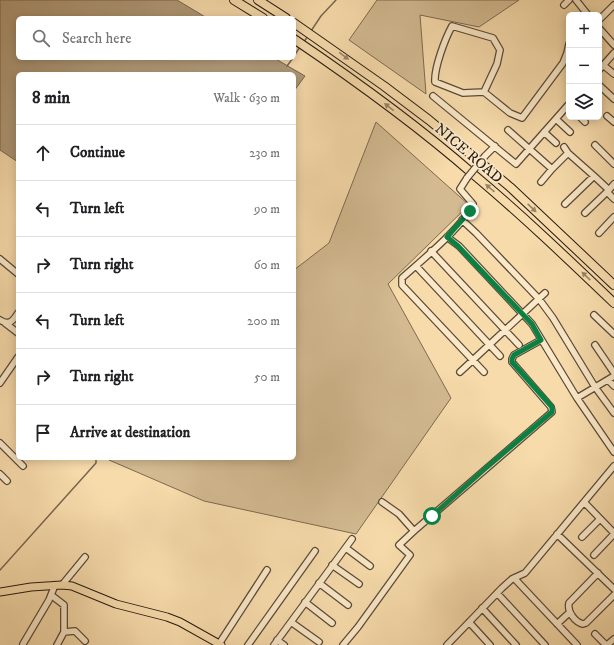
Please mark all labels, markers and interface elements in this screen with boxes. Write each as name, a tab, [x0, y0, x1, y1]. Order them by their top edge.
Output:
map controls	[566, 12, 602, 120]
button: +	[566, 12, 602, 48]
search box	[16, 16, 296, 60]
icon: search	[30, 27, 52, 49]
text: Search here	[62, 29, 131, 48]
button: −	[566, 48, 602, 84]
one-way arrow	[338, 52, 349, 60]
button: layers	[566, 84, 602, 120]
text: 8 min	[32, 87, 70, 109]
text: Walk · 630 m	[213, 90, 280, 106]
one-way arrow	[383, 102, 394, 111]
street label: NICE ROAD	[431, 119, 507, 187]
icon: ahead	[32, 142, 54, 164]
text: Continue	[70, 143, 125, 162]
text: 230 m	[249, 145, 280, 161]
one-way arrow	[485, 184, 495, 193]
icon: left	[32, 198, 54, 220]
text: Turn left	[70, 199, 124, 218]
text: 90 m	[254, 201, 280, 217]
route end	[461, 202, 479, 220]
one-way arrow	[527, 203, 537, 212]
icon: right	[32, 254, 54, 276]
text: Turn right	[70, 255, 133, 274]
text: 60 m	[254, 257, 280, 273]
one-way arrow	[581, 271, 591, 281]
icon: left	[32, 310, 54, 332]
text: Turn left	[70, 311, 124, 330]
text: 200 m	[247, 313, 280, 329]
icon: right	[32, 366, 54, 388]
text: Turn right	[70, 367, 133, 386]
text: 50 m	[254, 369, 280, 385]
icon: arrive	[32, 422, 54, 444]
text: Arrive at destination	[70, 423, 190, 442]
route start	[423, 507, 441, 525]

